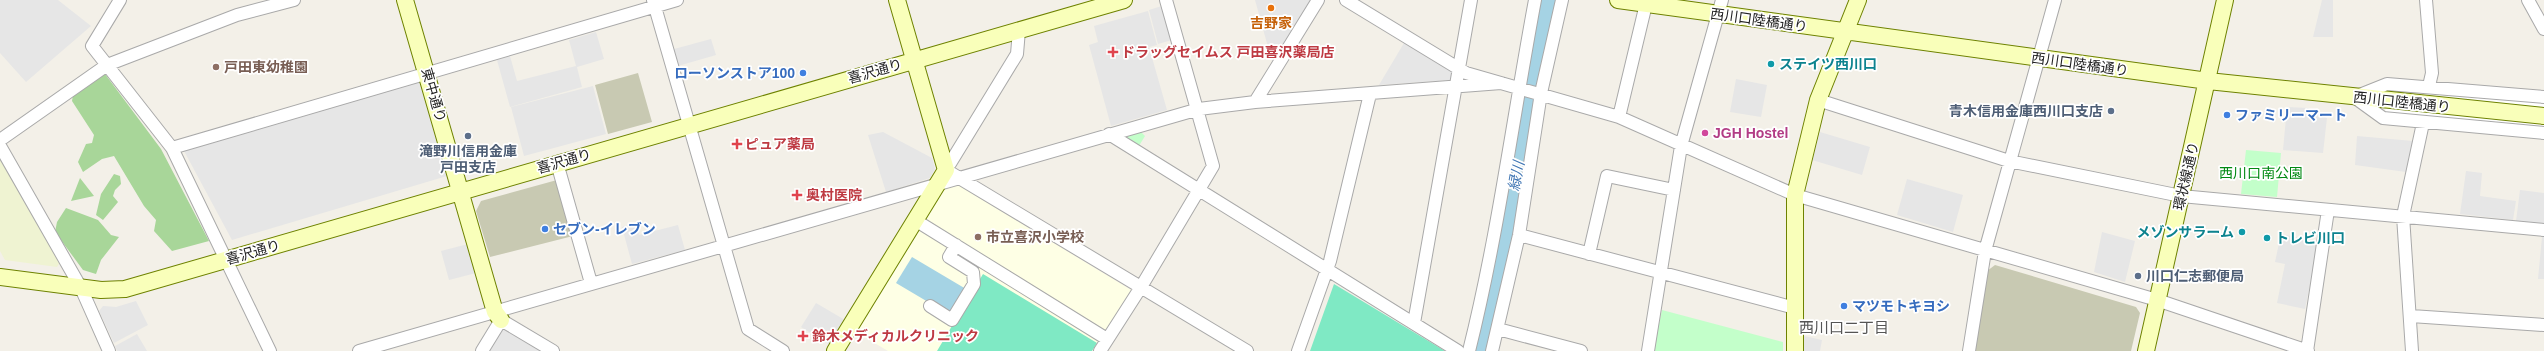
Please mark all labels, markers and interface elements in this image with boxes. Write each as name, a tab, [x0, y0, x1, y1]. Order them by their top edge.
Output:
marker: 吉野家	[1266, 3, 1276, 13]
street label: 西川口陸橋通り	[1709, 5, 1809, 35]
place label: 吉野家	[1250, 15, 1292, 31]
place label: ドラッグセイムス 戸田喜沢薬局店	[1121, 44, 1335, 60]
marker: ドラッグセイムス 戸田喜沢薬局店	[1108, 47, 1118, 57]
street label: 西川口陸橋通り	[2030, 49, 2130, 79]
street label: 喜沢通り	[846, 56, 904, 86]
place label: ステイツ西川口	[1779, 56, 1877, 72]
place label: 戸田東幼稚園	[224, 59, 308, 75]
marker: ステイツ西川口	[1766, 59, 1776, 69]
marker: 戸田東幼稚園	[211, 62, 221, 72]
place label: ローソンストア100	[674, 65, 795, 81]
street label: 東中通り	[419, 66, 449, 124]
marker: ローソンストア100	[798, 68, 808, 78]
street label: 西川口陸橋通り	[2352, 89, 2452, 115]
place label: 青木信用金庫西川口支店	[1949, 103, 2103, 119]
marker: 青木信用金庫西川口支店	[2106, 106, 2116, 116]
place label: ファミリーマート	[2235, 107, 2347, 123]
marker: ファミリーマート	[2222, 110, 2232, 120]
place label: JGH Hostel	[1713, 125, 1788, 141]
marker: JGH Hostel	[1700, 128, 1710, 138]
marker: 滝野川信用金庫 戸田支店	[463, 131, 473, 141]
place label: ピュア薬局	[745, 136, 815, 152]
marker: ピュア薬局	[732, 139, 742, 149]
street label: 環状線通り	[2170, 140, 2202, 212]
place label: 滝野川信用金庫 戸田支店	[419, 143, 517, 175]
street label: 喜沢通り	[535, 146, 593, 176]
water label: 緑川	[1505, 158, 1527, 192]
park label: 西川口南公園	[2219, 165, 2303, 181]
place label: 奥村医院	[806, 187, 862, 203]
marker: 奥村医院	[791, 189, 803, 201]
place label: セブン-イレブン	[553, 221, 656, 237]
marker: セブン-イレブン	[540, 224, 550, 234]
place label: メゾンサラーム	[2136, 224, 2234, 240]
marker: メゾンサラーム	[2237, 227, 2247, 237]
place label: 市立喜沢小学校	[986, 229, 1084, 245]
place label: トレビ川口	[2275, 230, 2345, 246]
marker: 市立喜沢小学校	[973, 232, 983, 242]
marker: トレビ川口	[2262, 233, 2272, 243]
street label: 喜沢通り	[224, 237, 282, 267]
place label: 川口仁志郵便局	[2146, 268, 2244, 284]
marker: 川口仁志郵便局	[2133, 271, 2143, 281]
place label: マツモトキヨシ	[1852, 298, 1950, 314]
marker: マツモトキヨシ	[1839, 301, 1849, 311]
district label: 西川口二丁目	[1799, 319, 1889, 336]
place label: 鈴木メディカルクリニック	[812, 328, 979, 344]
marker: 鈴木メディカルクリニック	[797, 330, 809, 342]

